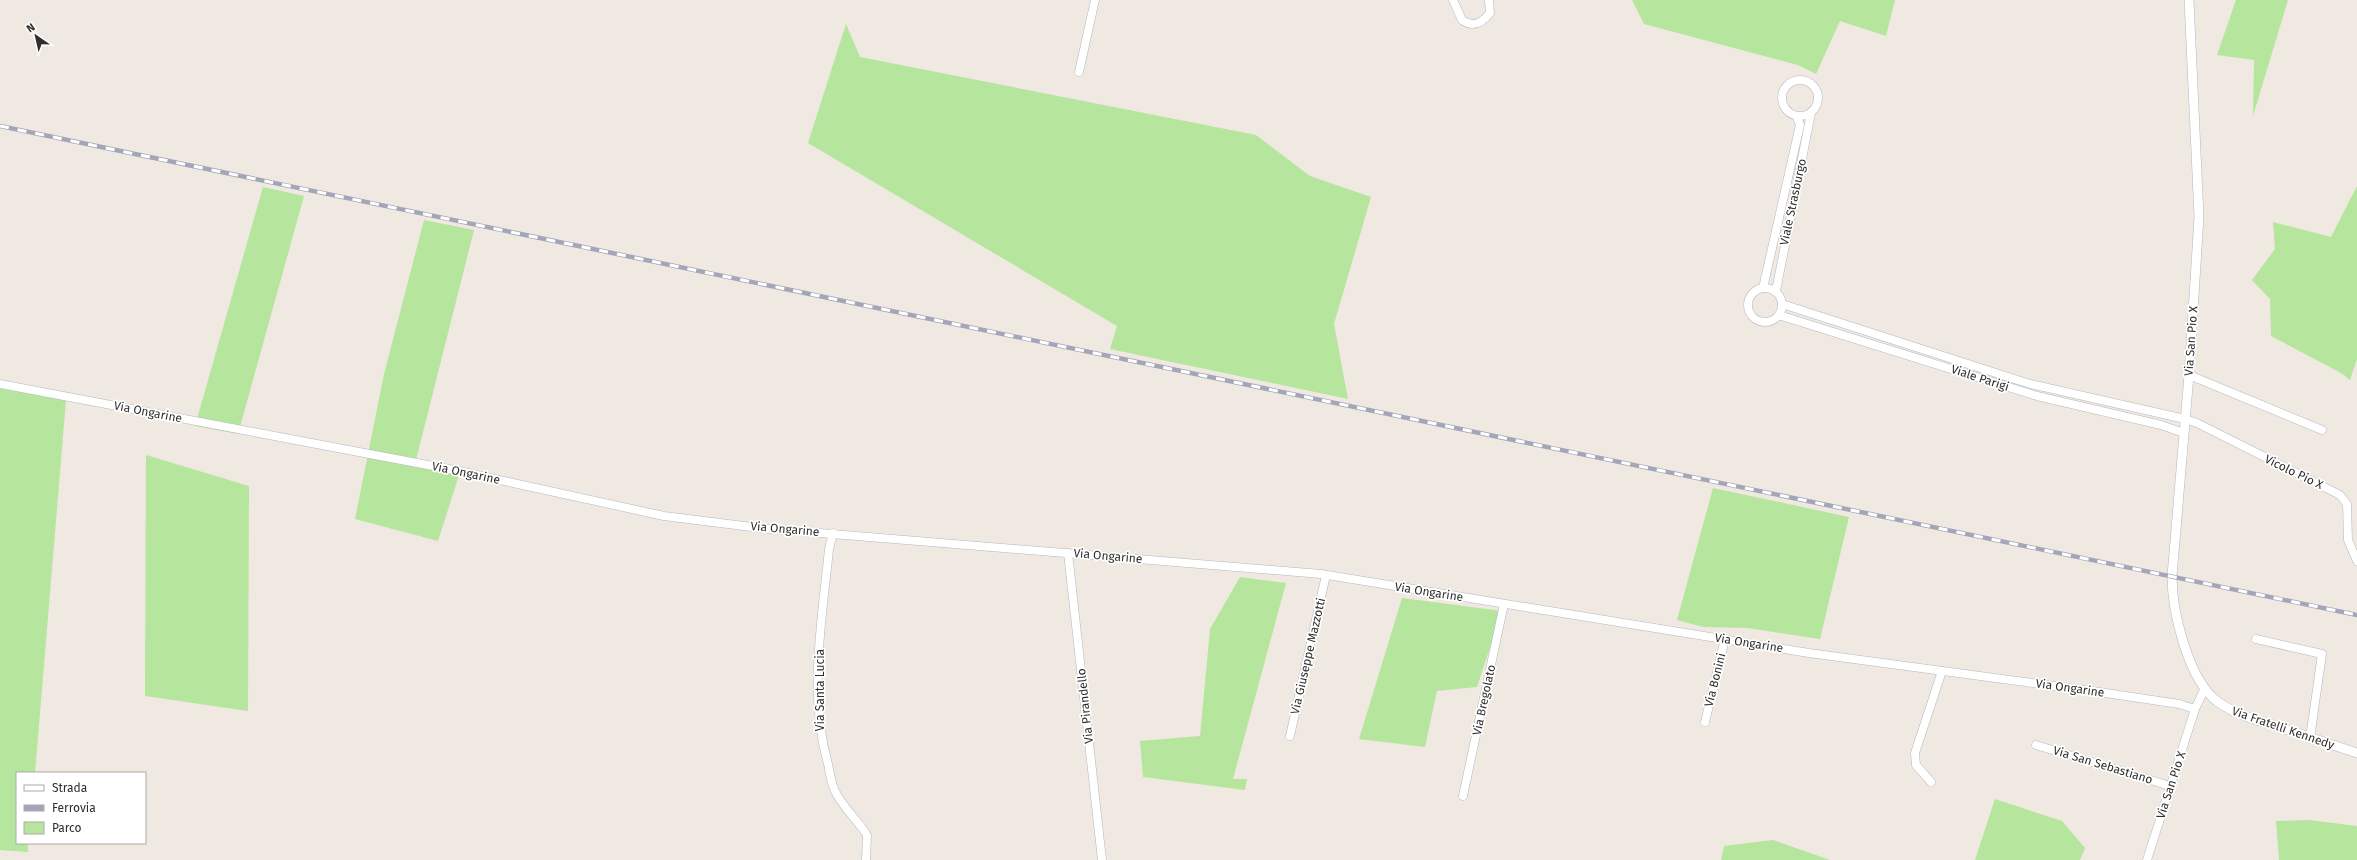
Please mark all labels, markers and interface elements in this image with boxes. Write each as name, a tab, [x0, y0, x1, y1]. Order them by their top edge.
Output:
north arrow	[16, 16, 56, 56]
text: N	[24, 21, 37, 36]
street label: Viale Strasburgo	[1777, 157, 1809, 247]
street label: Via San Pio X	[2182, 305, 2200, 376]
street label: Viale Parigi	[1949, 362, 2011, 394]
street label: Via Ongarine	[113, 399, 183, 425]
street label: Vicolo Pio X	[2263, 452, 2326, 492]
street label: Via Ongarine	[431, 459, 501, 487]
street label: Via Ongarine	[750, 519, 820, 539]
street label: Via Ongarine	[1073, 546, 1143, 566]
street label: Via Ongarine	[1394, 580, 1464, 604]
street label: Via Giuseppe Mazzotti	[1288, 596, 1328, 716]
street label: Via Ongarine	[1714, 631, 1784, 655]
street label: Via Santa Lucia	[813, 649, 827, 731]
street label: Via Bonini	[1702, 652, 1728, 708]
street label: Via Bregolato	[1470, 663, 1498, 737]
street label: Via Pirandello	[1074, 668, 1096, 744]
street label: Via Ongarine	[2035, 676, 2105, 700]
street label: Via Fratelli Kennedy	[2230, 704, 2336, 752]
street label: Via San Sebastiano	[2051, 743, 2155, 787]
street label: Via San Pio X	[2154, 749, 2189, 820]
legend	[16, 772, 146, 844]
text: Strada	[52, 781, 87, 795]
text: Ferrovia	[52, 801, 96, 815]
text: Parco	[52, 821, 82, 835]

